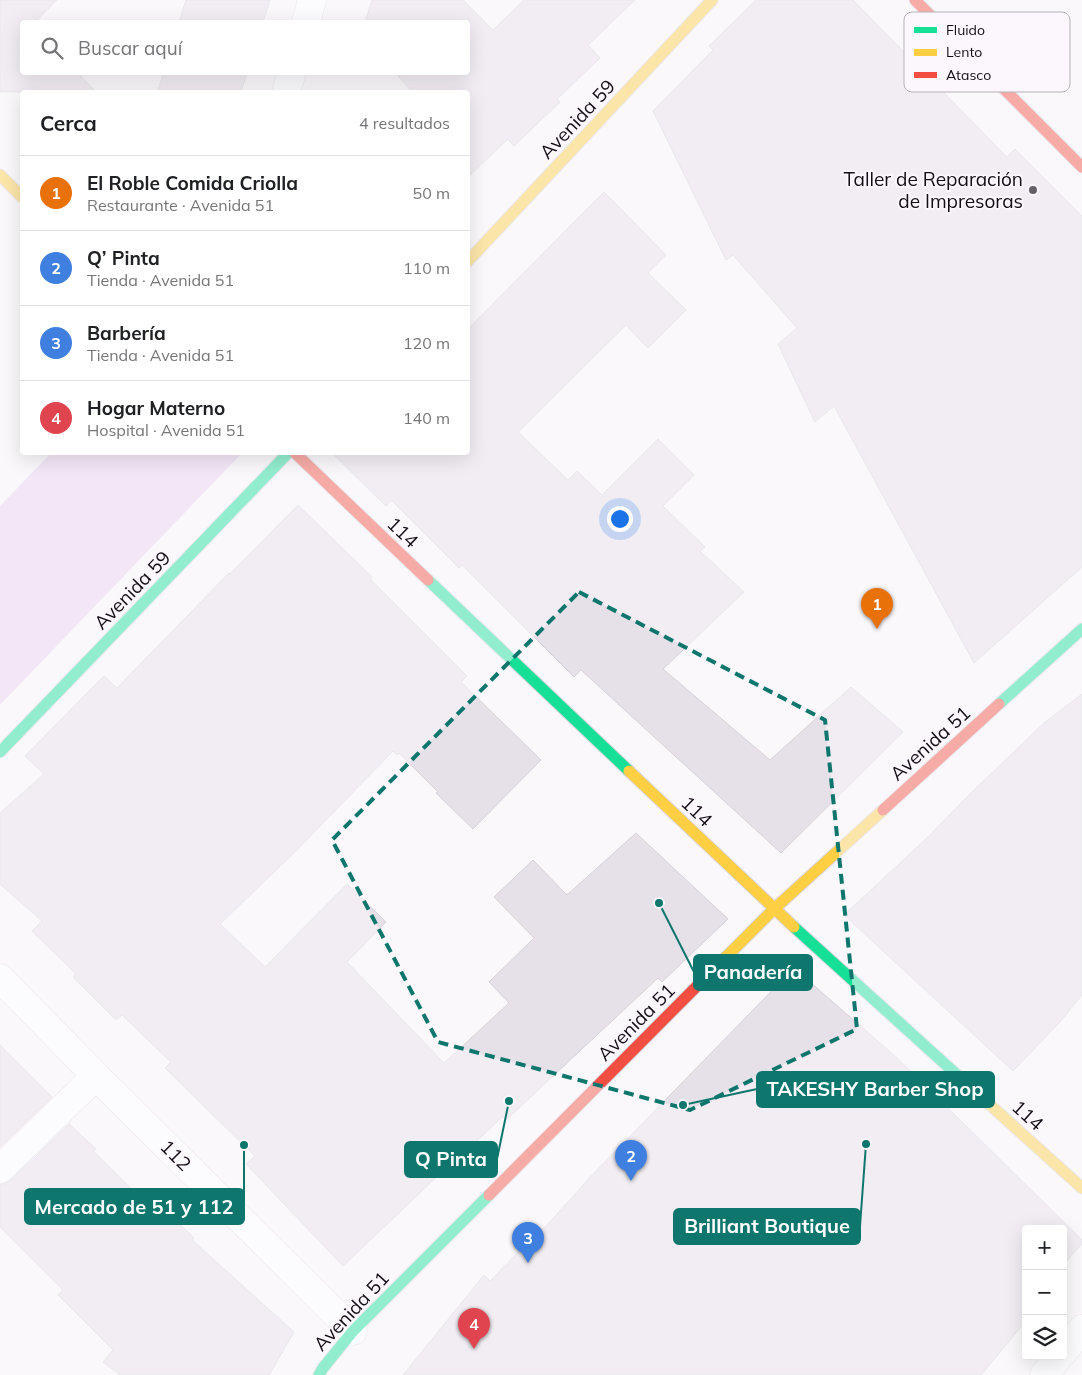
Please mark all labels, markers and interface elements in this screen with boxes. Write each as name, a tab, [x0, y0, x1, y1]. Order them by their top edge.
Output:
legend	[904, 12, 1070, 92]
search box	[20, 20, 470, 75]
text: Fluido	[946, 21, 985, 39]
icon: search	[38, 34, 66, 62]
text: Buscar aquí	[78, 36, 182, 60]
text: Lento	[946, 43, 982, 61]
text: Atasco	[946, 66, 991, 84]
street label: Avenida 59	[534, 74, 620, 164]
text: Cerca	[40, 110, 97, 136]
text: 4 resultados	[359, 113, 450, 133]
place label: Taller de Reparación de Impresoras	[843, 167, 1023, 213]
text: El Roble Comida Criolla	[87, 171, 298, 195]
text: 1	[51, 183, 61, 203]
text: 50 m	[413, 183, 450, 203]
marker: Taller de Reparación de Impresoras	[1027, 184, 1039, 196]
text: Restaurante · Avenida 51	[87, 195, 274, 215]
text: Q’ Pinta	[87, 246, 160, 270]
text: 2	[51, 258, 61, 278]
text: 110 m	[403, 258, 450, 278]
text: Tienda · Avenida 51	[87, 270, 234, 290]
text: Barbería	[87, 321, 166, 345]
text: 3	[51, 333, 61, 353]
text: 120 m	[403, 333, 450, 353]
text: Tienda · Avenida 51	[87, 345, 234, 365]
text: Hogar Materno	[87, 396, 225, 420]
text: 4	[51, 408, 61, 428]
text: 140 m	[403, 408, 450, 428]
text: Hospital · Avenida 51	[87, 420, 245, 440]
your location	[607, 506, 633, 532]
street label: 114	[382, 511, 424, 553]
street label: Avenida 59	[89, 546, 175, 634]
pin: 1	[861, 588, 893, 629]
street label: Avenida 51	[885, 701, 975, 785]
street label: 114	[676, 790, 718, 832]
callout: Panadería	[694, 955, 812, 990]
text: Panadería	[704, 959, 802, 984]
street label: Avenida 51	[592, 978, 680, 1066]
callout: TAKESHY Barber Shop	[757, 1072, 994, 1107]
text: TAKESHY Barber Shop	[766, 1076, 984, 1101]
street label: 114	[1007, 1095, 1049, 1135]
street label: 112	[155, 1134, 197, 1176]
pin: 2	[615, 1140, 647, 1181]
callout: Q Pinta	[405, 1142, 497, 1177]
text: Q Pinta	[415, 1146, 487, 1171]
callout: Mercado de 51 y 112	[25, 1189, 244, 1224]
text: Mercado de 51 y 112	[35, 1194, 233, 1219]
callout: Brilliant Boutique	[674, 1209, 860, 1244]
text: Brilliant Boutique	[684, 1213, 850, 1238]
pin: 3	[512, 1222, 544, 1263]
map controls	[1022, 1225, 1067, 1360]
button: +	[1022, 1225, 1067, 1270]
street label: Avenida 51	[308, 1266, 394, 1356]
button: −	[1022, 1270, 1067, 1315]
pin: 4	[458, 1308, 490, 1349]
button: layers	[1022, 1315, 1067, 1360]

